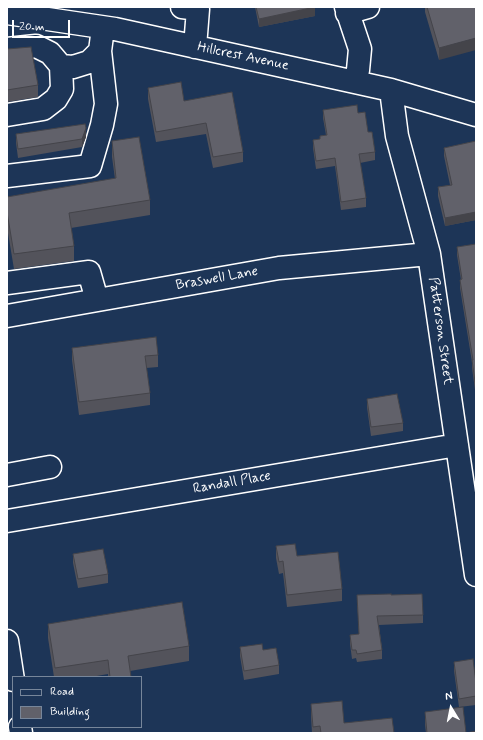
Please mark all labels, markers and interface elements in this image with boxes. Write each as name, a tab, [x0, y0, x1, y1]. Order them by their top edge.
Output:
scale bar	[14, 12, 72, 38]
text: 20 m	[19, 19, 45, 35]
street label: Hillcrest Avenue	[196, 39, 290, 75]
street label: Braswell Lane	[174, 263, 260, 295]
street label: Patterson Street	[424, 276, 456, 386]
street label: Randall Place	[192, 468, 272, 498]
legend	[12, 676, 142, 728]
text: Road	[50, 684, 74, 700]
north arrow	[431, 688, 471, 728]
text: N	[444, 689, 454, 704]
text: Building	[50, 704, 90, 720]

